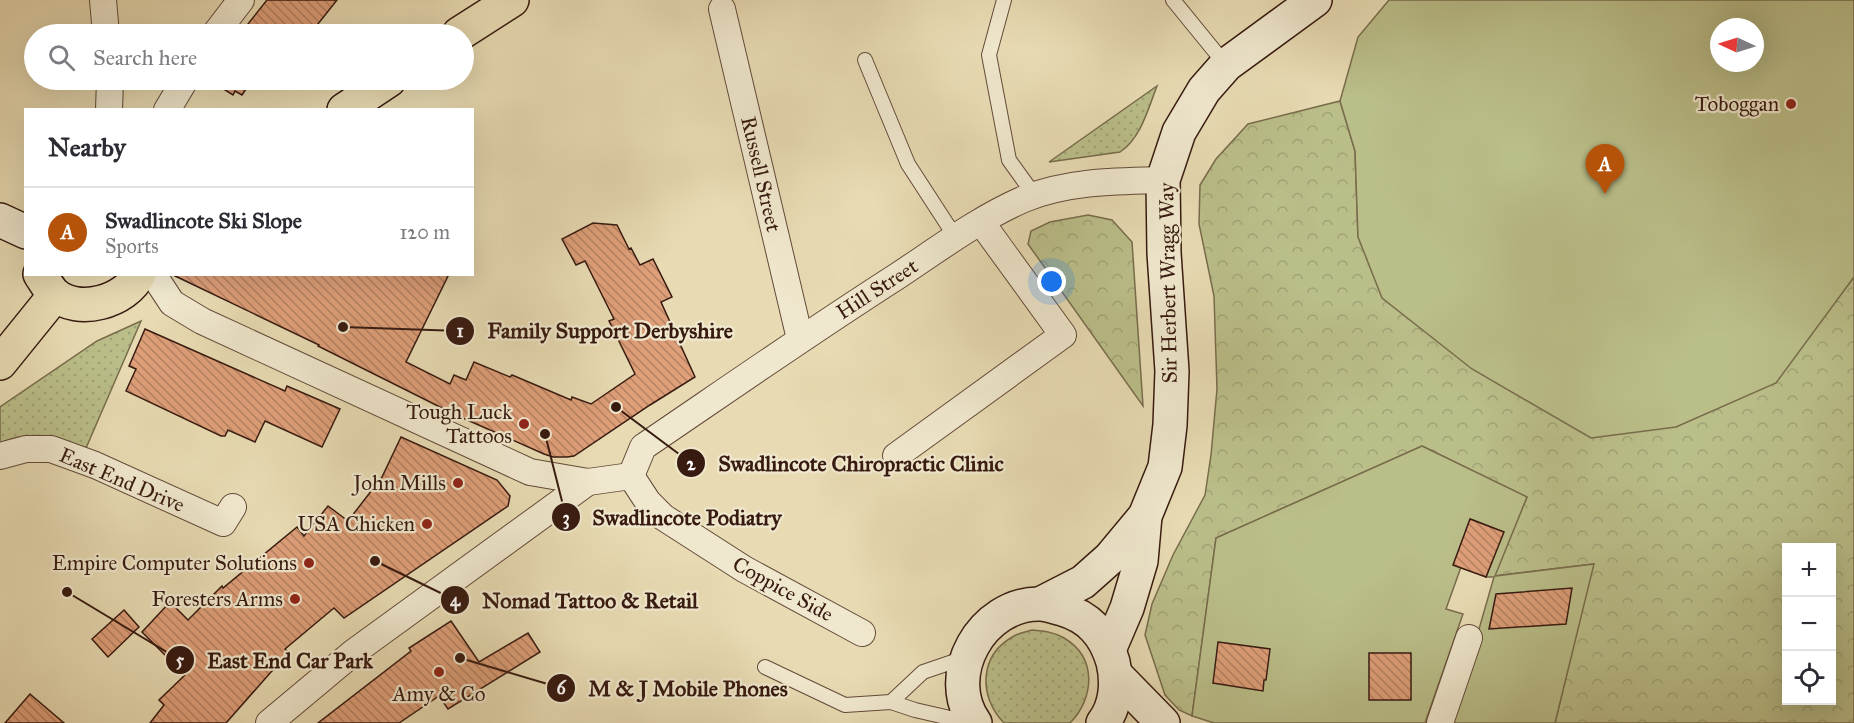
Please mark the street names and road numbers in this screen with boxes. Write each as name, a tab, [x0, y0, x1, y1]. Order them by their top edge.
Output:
street label: Russell Street	[735, 114, 787, 235]
street label: Sir Herbert Wragg Way	[1153, 181, 1183, 384]
street label: Hill Street	[831, 253, 923, 325]
street label: East End Drive	[55, 442, 189, 518]
street label: Coppice Side	[728, 551, 838, 627]

